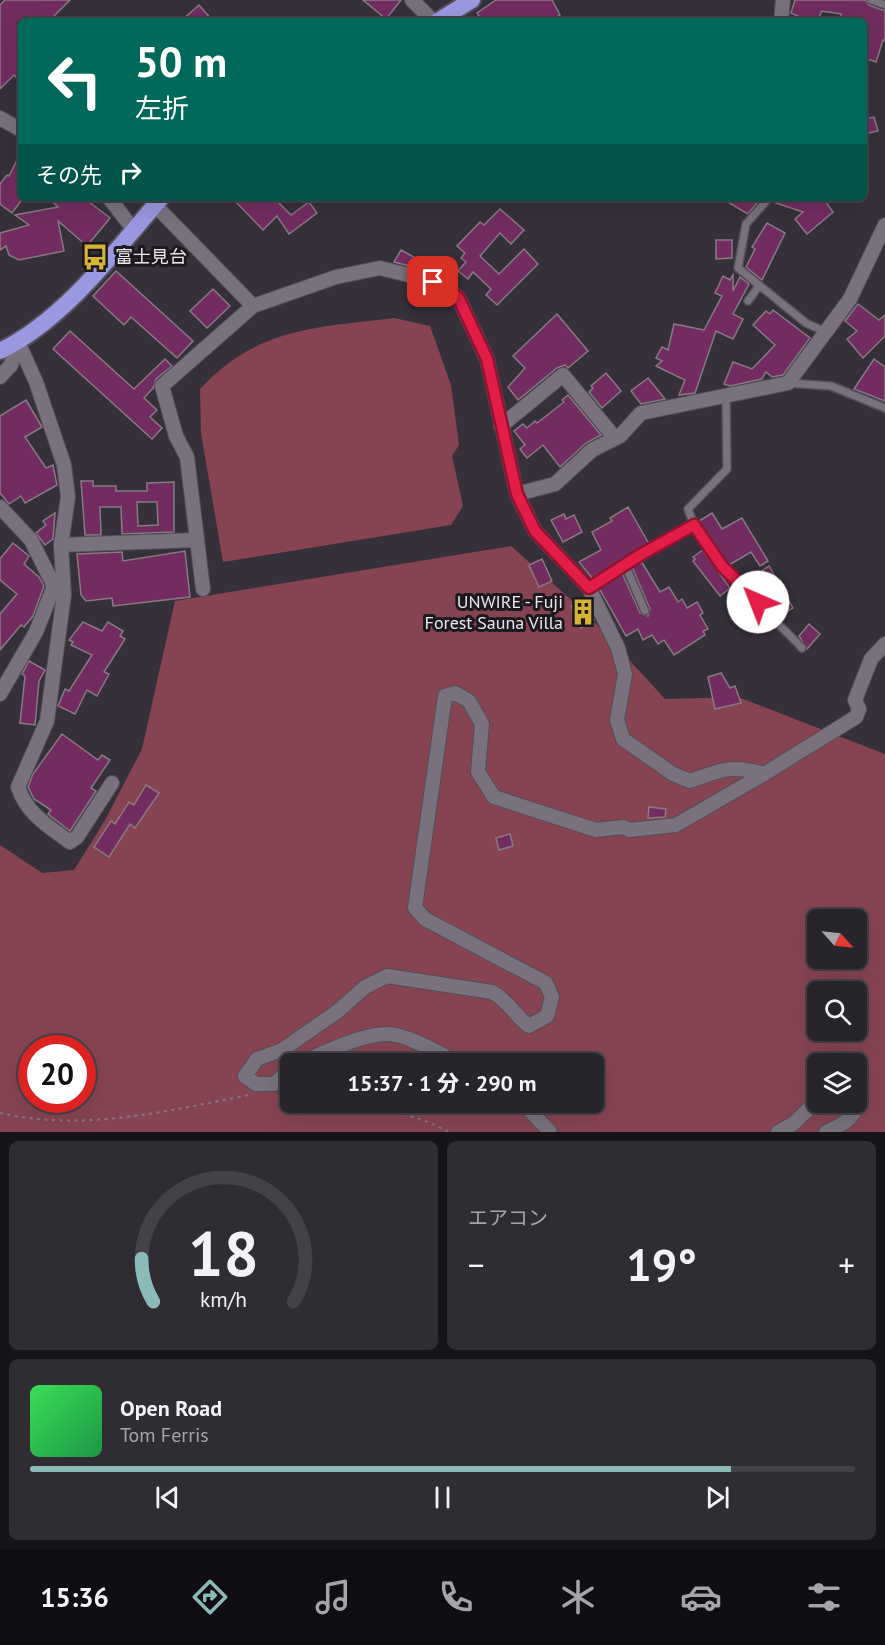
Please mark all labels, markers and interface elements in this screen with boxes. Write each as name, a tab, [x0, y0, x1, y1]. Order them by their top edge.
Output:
text: 50 m	[135, 34, 227, 89]
icon: left	[36, 42, 114, 120]
text: 左折	[135, 91, 189, 125]
icon: right	[114, 156, 147, 189]
text: その先	[36, 161, 102, 189]
bus stop icon: 富士見台	[80, 242, 110, 272]
place label: 富士見台	[115, 245, 187, 268]
pin	[407, 256, 458, 307]
icon: arrive	[416, 265, 449, 298]
position arrow	[726, 570, 790, 634]
place label: UNWIRE - Fuji Forest Sauna Villa	[425, 590, 563, 634]
building icon: UNWIRE - Fuji Forest Sauna Villa	[568, 597, 598, 627]
north arrow	[807, 909, 867, 969]
map controls	[807, 909, 867, 1113]
button: search	[807, 981, 867, 1041]
speed limit sign: 20	[18, 1035, 96, 1113]
button: layers	[807, 1053, 867, 1113]
text: 15:37 · 1 分 · 290 m	[348, 1069, 536, 1097]
text: エアコン	[468, 1205, 548, 1231]
text: 18	[188, 1212, 259, 1293]
text: 19°	[626, 1235, 697, 1293]
text: −	[468, 1243, 485, 1286]
text: +	[838, 1243, 855, 1286]
text: km/h	[200, 1286, 247, 1314]
text: Open Road	[120, 1394, 222, 1422]
text: Tom Ferris	[120, 1422, 209, 1448]
icon: previous	[151, 1481, 184, 1514]
icon: pause	[426, 1481, 459, 1514]
icon: next	[701, 1481, 734, 1514]
icon: directions	[189, 1576, 231, 1618]
icon: music	[312, 1576, 354, 1618]
icon: phone	[435, 1576, 477, 1618]
icon: climate	[557, 1576, 599, 1618]
icon: car	[680, 1576, 722, 1618]
icon: filters	[803, 1576, 845, 1618]
text: 15:36	[40, 1580, 109, 1614]

